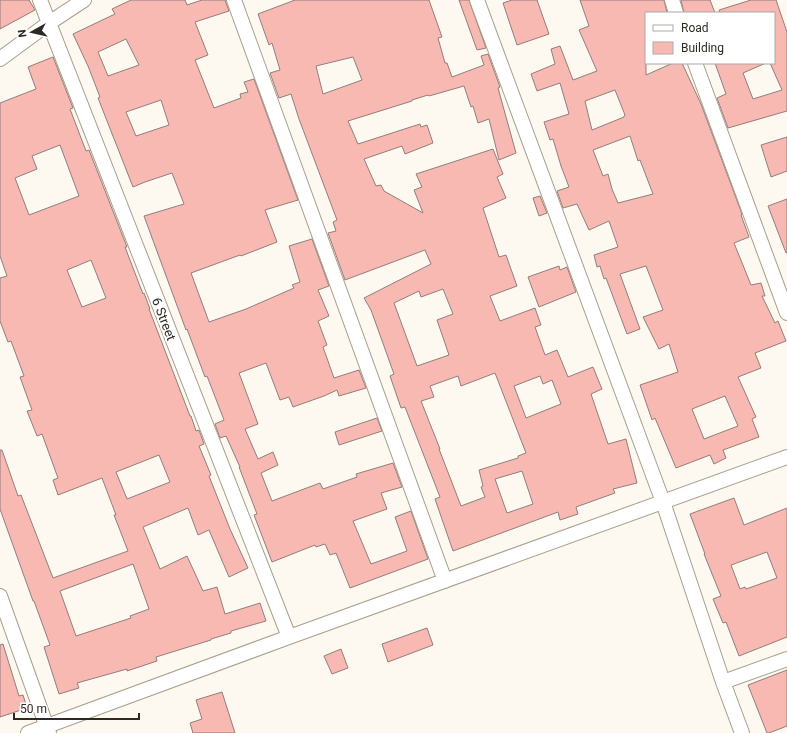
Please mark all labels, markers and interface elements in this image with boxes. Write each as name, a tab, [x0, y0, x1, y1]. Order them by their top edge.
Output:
north arrow	[12, 12, 52, 52]
legend	[645, 12, 775, 64]
text: Road	[681, 21, 709, 35]
text: N	[16, 28, 30, 38]
text: Building	[681, 41, 724, 55]
street label: 6 Street	[149, 295, 179, 343]
scale bar	[14, 695, 139, 721]
text: 50 m	[20, 702, 47, 716]

